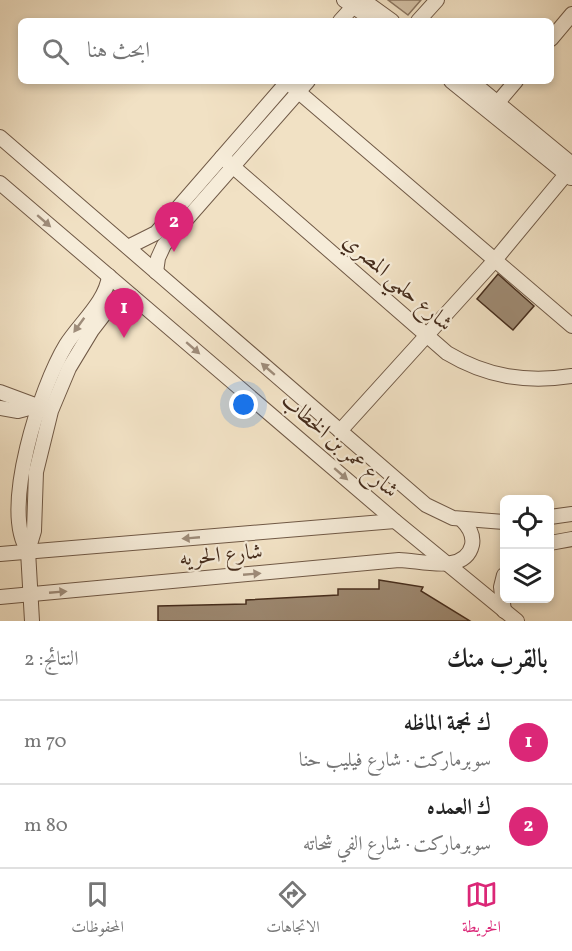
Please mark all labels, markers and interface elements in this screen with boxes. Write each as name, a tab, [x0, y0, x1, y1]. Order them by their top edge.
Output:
search box	[18, 18, 554, 84]
icon: search	[39, 35, 72, 68]
text: ابحث هنا	[87, 36, 150, 67]
pin: 2	[154, 202, 194, 252]
one-way arrow	[36, 214, 51, 227]
street label: شارع حلمي المصري	[333, 227, 459, 342]
pin: 1	[104, 288, 144, 338]
one-way arrow	[73, 317, 85, 333]
one-way arrow	[185, 341, 200, 354]
one-way arrow	[261, 363, 276, 376]
street label: شارع عمر بن الخطاب	[273, 386, 405, 507]
your location	[229, 390, 258, 419]
one-way arrow	[333, 468, 349, 481]
map controls	[500, 495, 554, 603]
button: locate	[500, 495, 554, 549]
one-way arrow	[181, 533, 200, 543]
street label: شارع الحريه	[178, 537, 264, 576]
button: layers	[500, 549, 554, 603]
one-way arrow	[243, 569, 262, 579]
one-way arrow	[49, 587, 68, 597]
text: بالقرب منك	[447, 642, 548, 678]
text: النتائج: 2	[24, 646, 79, 674]
text: ك نجمة الماظه	[404, 709, 491, 740]
text: 70 m	[24, 728, 67, 756]
text: 1	[524, 728, 533, 756]
text: سوبرماركت · شارع فيليب حنا	[299, 747, 491, 775]
text: ك العمده	[427, 793, 491, 824]
text: 80 m	[24, 812, 68, 840]
text: 2	[523, 812, 534, 840]
text: سوبرماركت · شارع الفي شحاته	[303, 831, 491, 859]
tab: المحفوظات	[71, 878, 124, 942]
tab: الاتجاهات	[266, 878, 320, 942]
tab: الخريطة	[462, 878, 501, 942]

